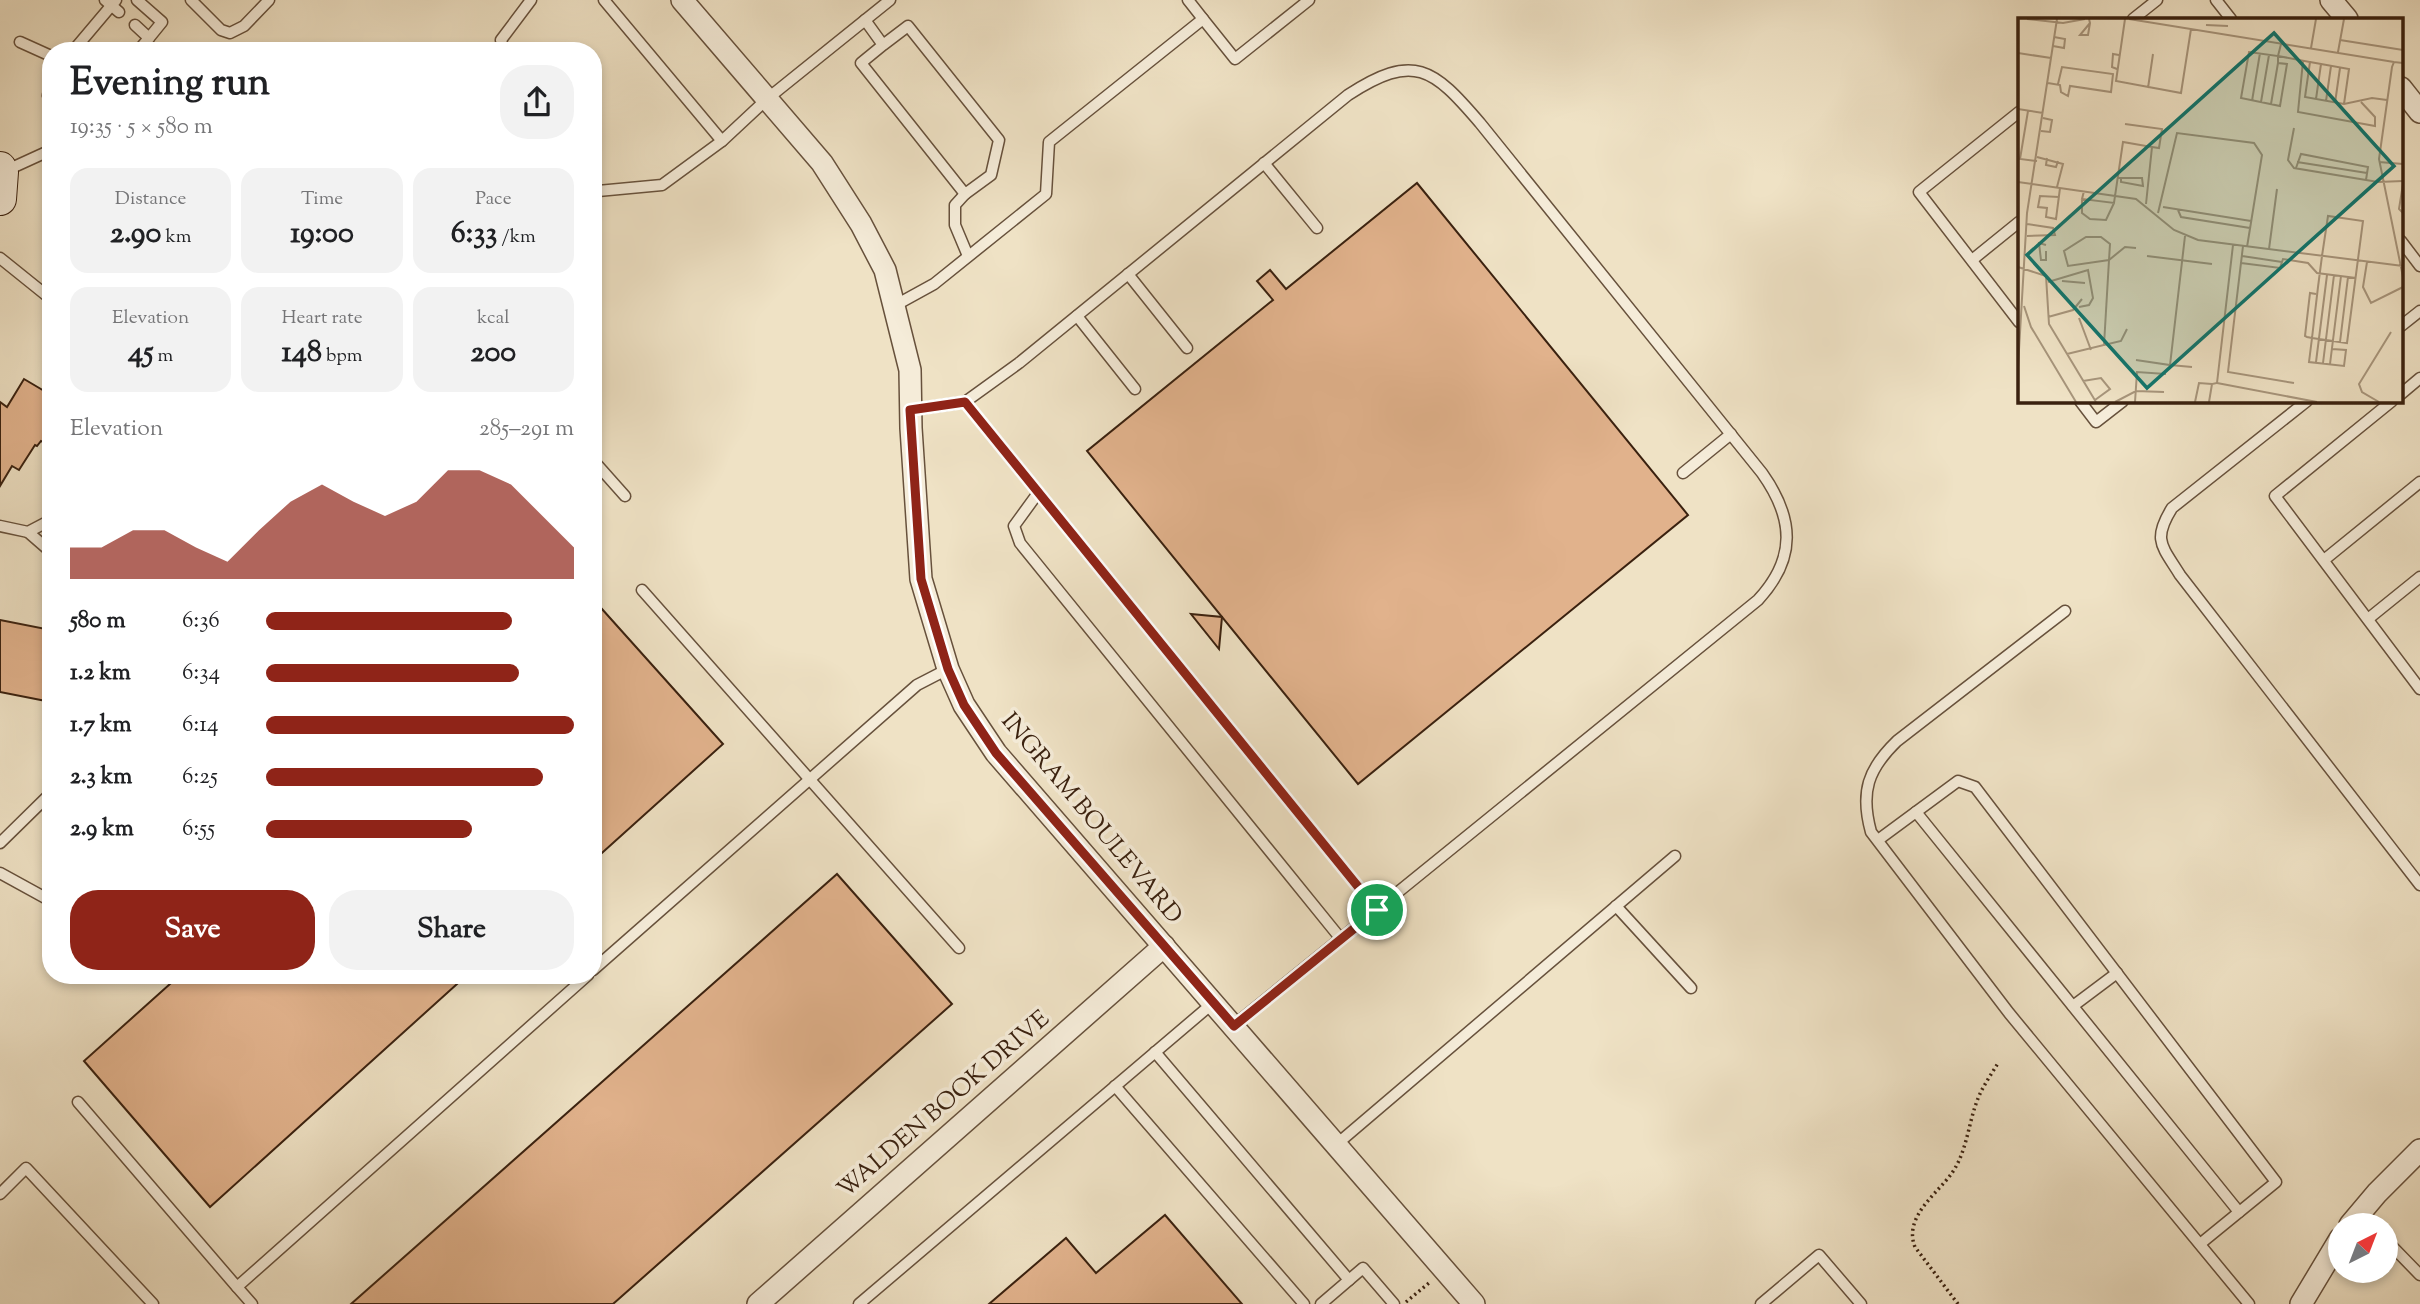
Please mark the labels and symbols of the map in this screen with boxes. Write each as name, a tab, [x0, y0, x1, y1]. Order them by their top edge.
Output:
inset map	[2018, 18, 2402, 402]
street label: INGRAM BOULEVARD	[992, 706, 1190, 932]
pin	[1347, 880, 1407, 940]
street label: WALDEN BOOK DRIVE	[830, 1003, 1058, 1207]
north arrow	[2328, 1213, 2398, 1283]

